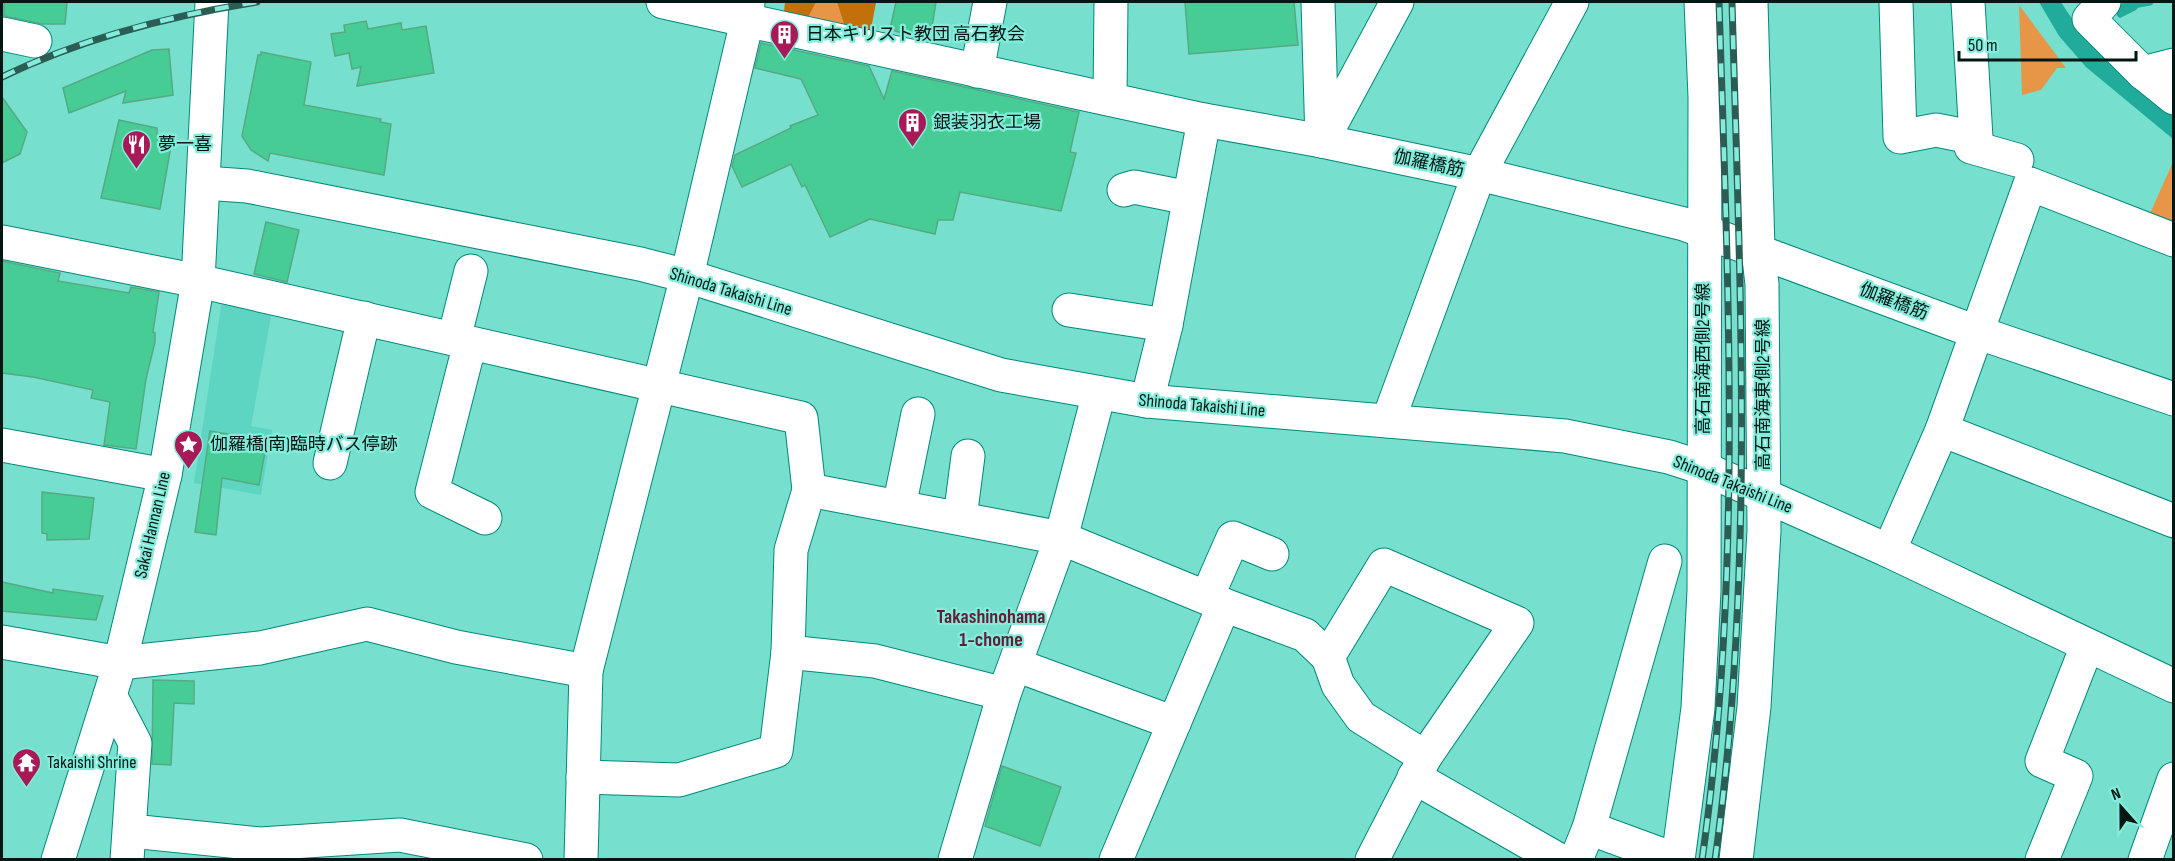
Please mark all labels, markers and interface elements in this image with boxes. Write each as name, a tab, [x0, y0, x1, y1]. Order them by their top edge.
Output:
building icon: 日本キリスト教団 高石教会	[769, 18, 801, 60]
place label: 日本キリスト教団 高石教会	[806, 24, 1025, 45]
scale bar	[1959, 24, 2136, 62]
text: 50 m	[1968, 35, 1998, 56]
building icon: 銀装羽衣工場	[896, 106, 928, 148]
place label: 銀装羽衣工場	[933, 112, 1041, 133]
restaurant icon: 夢一喜	[121, 128, 153, 170]
place label: 夢一喜	[158, 134, 212, 155]
street label: 伽羅橋筋	[1391, 146, 1466, 181]
street label: Shinoda Takaishi Line	[667, 263, 795, 320]
street label: 伽羅橋筋	[1856, 279, 1931, 324]
street label: 高石南海西側2号線	[1693, 283, 1714, 435]
street label: 高石南海東側2号線	[1753, 319, 1774, 471]
street label: Shinoda Takaishi Line	[1138, 390, 1266, 421]
place icon: 伽羅橋(南)臨時バス停跡	[173, 428, 205, 470]
place label: 伽羅橋(南)臨時バス停跡	[210, 434, 398, 455]
street label: Shinoda Takaishi Line	[1670, 451, 1796, 518]
street label: Sakai Hannan Line	[130, 470, 175, 580]
district label: Takashinohama 1-chome	[936, 605, 1046, 652]
temple icon: Takaishi Shrine	[10, 746, 42, 788]
place label: Takaishi Shrine	[47, 752, 136, 773]
north arrow	[2091, 777, 2151, 837]
text: N	[2109, 784, 2124, 805]

